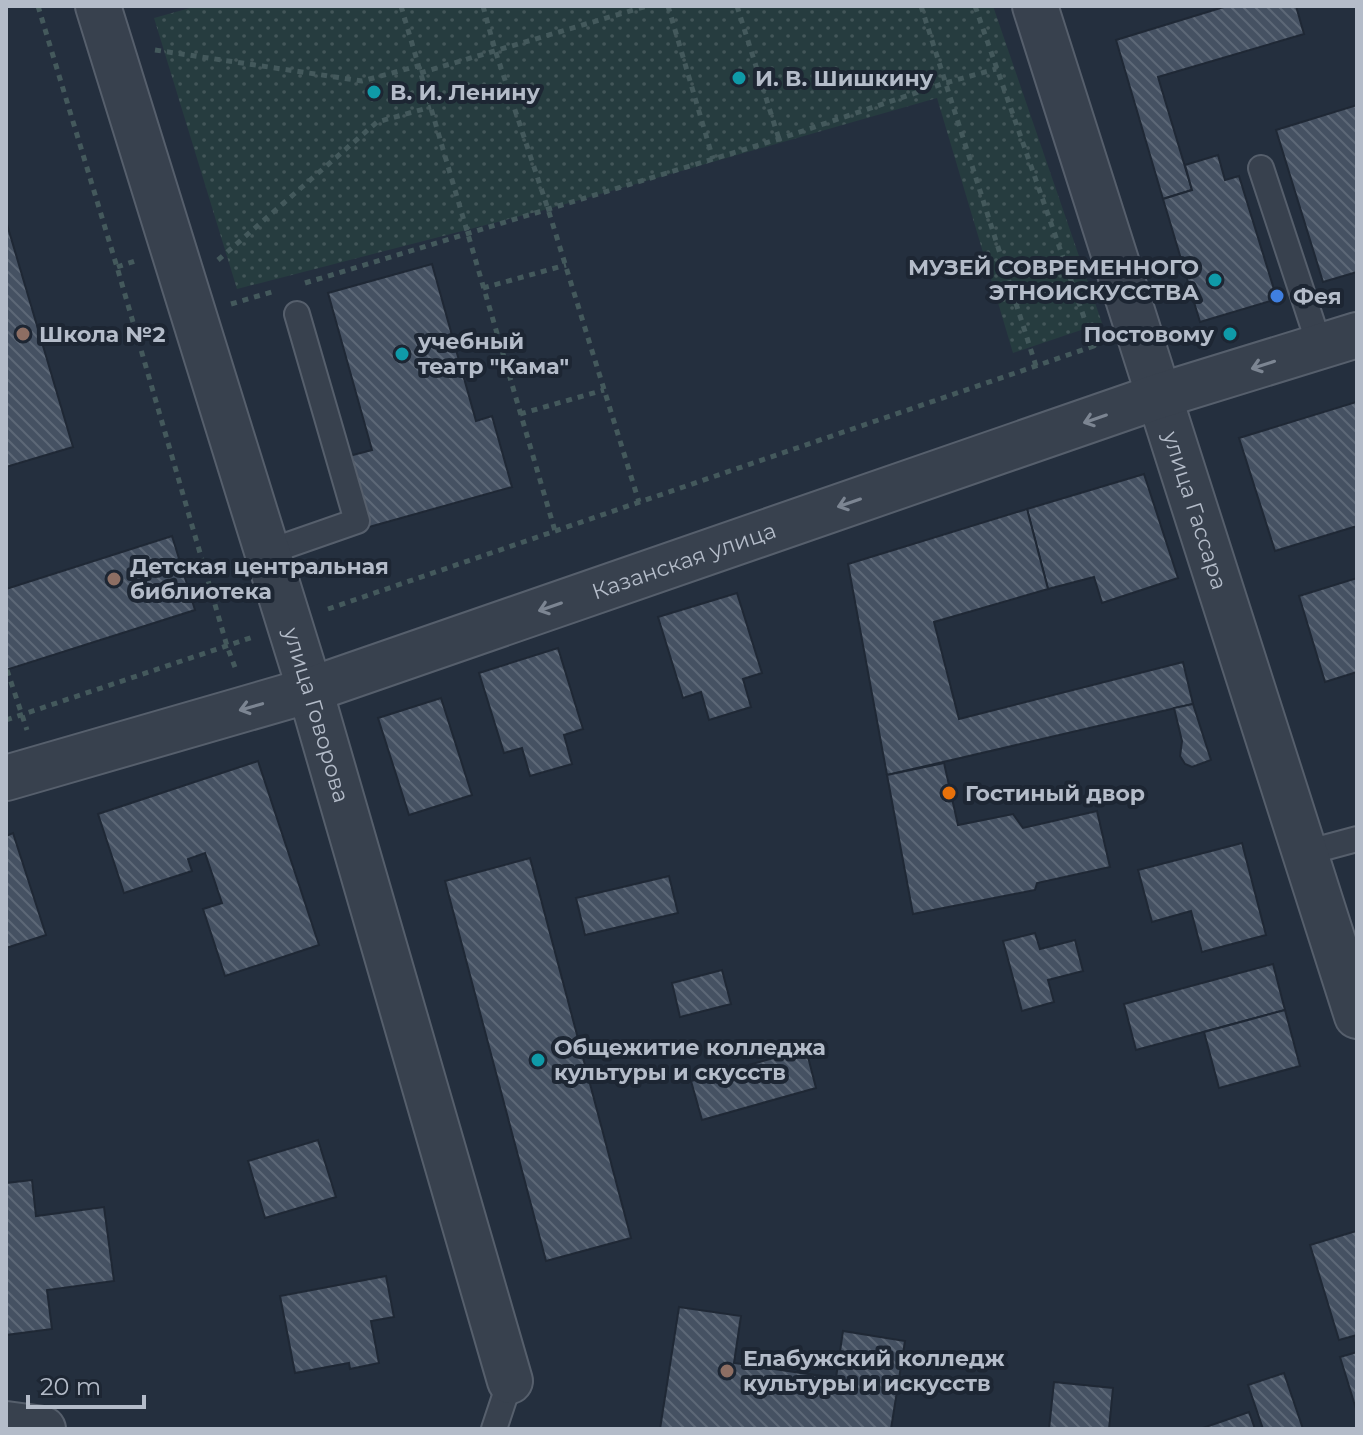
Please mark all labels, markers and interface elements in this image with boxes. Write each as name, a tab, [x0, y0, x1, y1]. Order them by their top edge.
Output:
place label: И. В. Шишкину	[755, 65, 934, 92]
marker: И. В. Шишкину	[730, 69, 748, 87]
place label: В. И. Ленину	[390, 79, 540, 106]
marker: В. И. Ленину	[365, 83, 383, 101]
place label: МУЗЕЙ СОВРЕМЕННОГО ЭТНОИСКУССТВА	[908, 254, 1199, 306]
marker: МУЗЕЙ СОВРЕМЕННОГО ЭТНОИСКУССТВА	[1206, 271, 1224, 289]
place label: Фея	[1293, 283, 1342, 310]
marker: Фея	[1268, 287, 1286, 305]
place label: Школа №2	[39, 321, 166, 348]
place label: Постовому	[1084, 321, 1214, 348]
marker: Школа №2	[14, 325, 32, 343]
marker: Постовому	[1221, 325, 1239, 343]
place label: учебный театр "Кама"	[417, 328, 569, 380]
marker: учебный театр "Кама"	[393, 345, 411, 363]
one-way arrow	[1251, 359, 1276, 373]
one-way arrow	[1083, 412, 1108, 427]
street label: улица Гассара	[1157, 427, 1233, 593]
one-way arrow	[837, 497, 862, 512]
street label: Казанская улица	[588, 517, 779, 605]
place label: Детская центральная библиотека	[130, 553, 389, 605]
marker: Детская центральная библиотека	[105, 570, 123, 588]
one-way arrow	[538, 600, 563, 615]
street label: улица Говорова	[277, 623, 355, 806]
one-way arrow	[238, 700, 264, 715]
place label: Гостиный двор	[965, 780, 1145, 807]
marker: Гостиный двор	[940, 784, 958, 802]
place label: Общежитие колледжа культуры и скусств	[554, 1034, 826, 1086]
marker: Общежитие колледжа культуры и скусств	[529, 1051, 547, 1069]
place label: Елабужский колледж культуры и искусств	[743, 1345, 1005, 1397]
scale bar	[28, 1359, 144, 1409]
marker: Елабужский колледж культуры и искусств	[718, 1362, 736, 1380]
text: 20 m	[40, 1372, 101, 1401]

